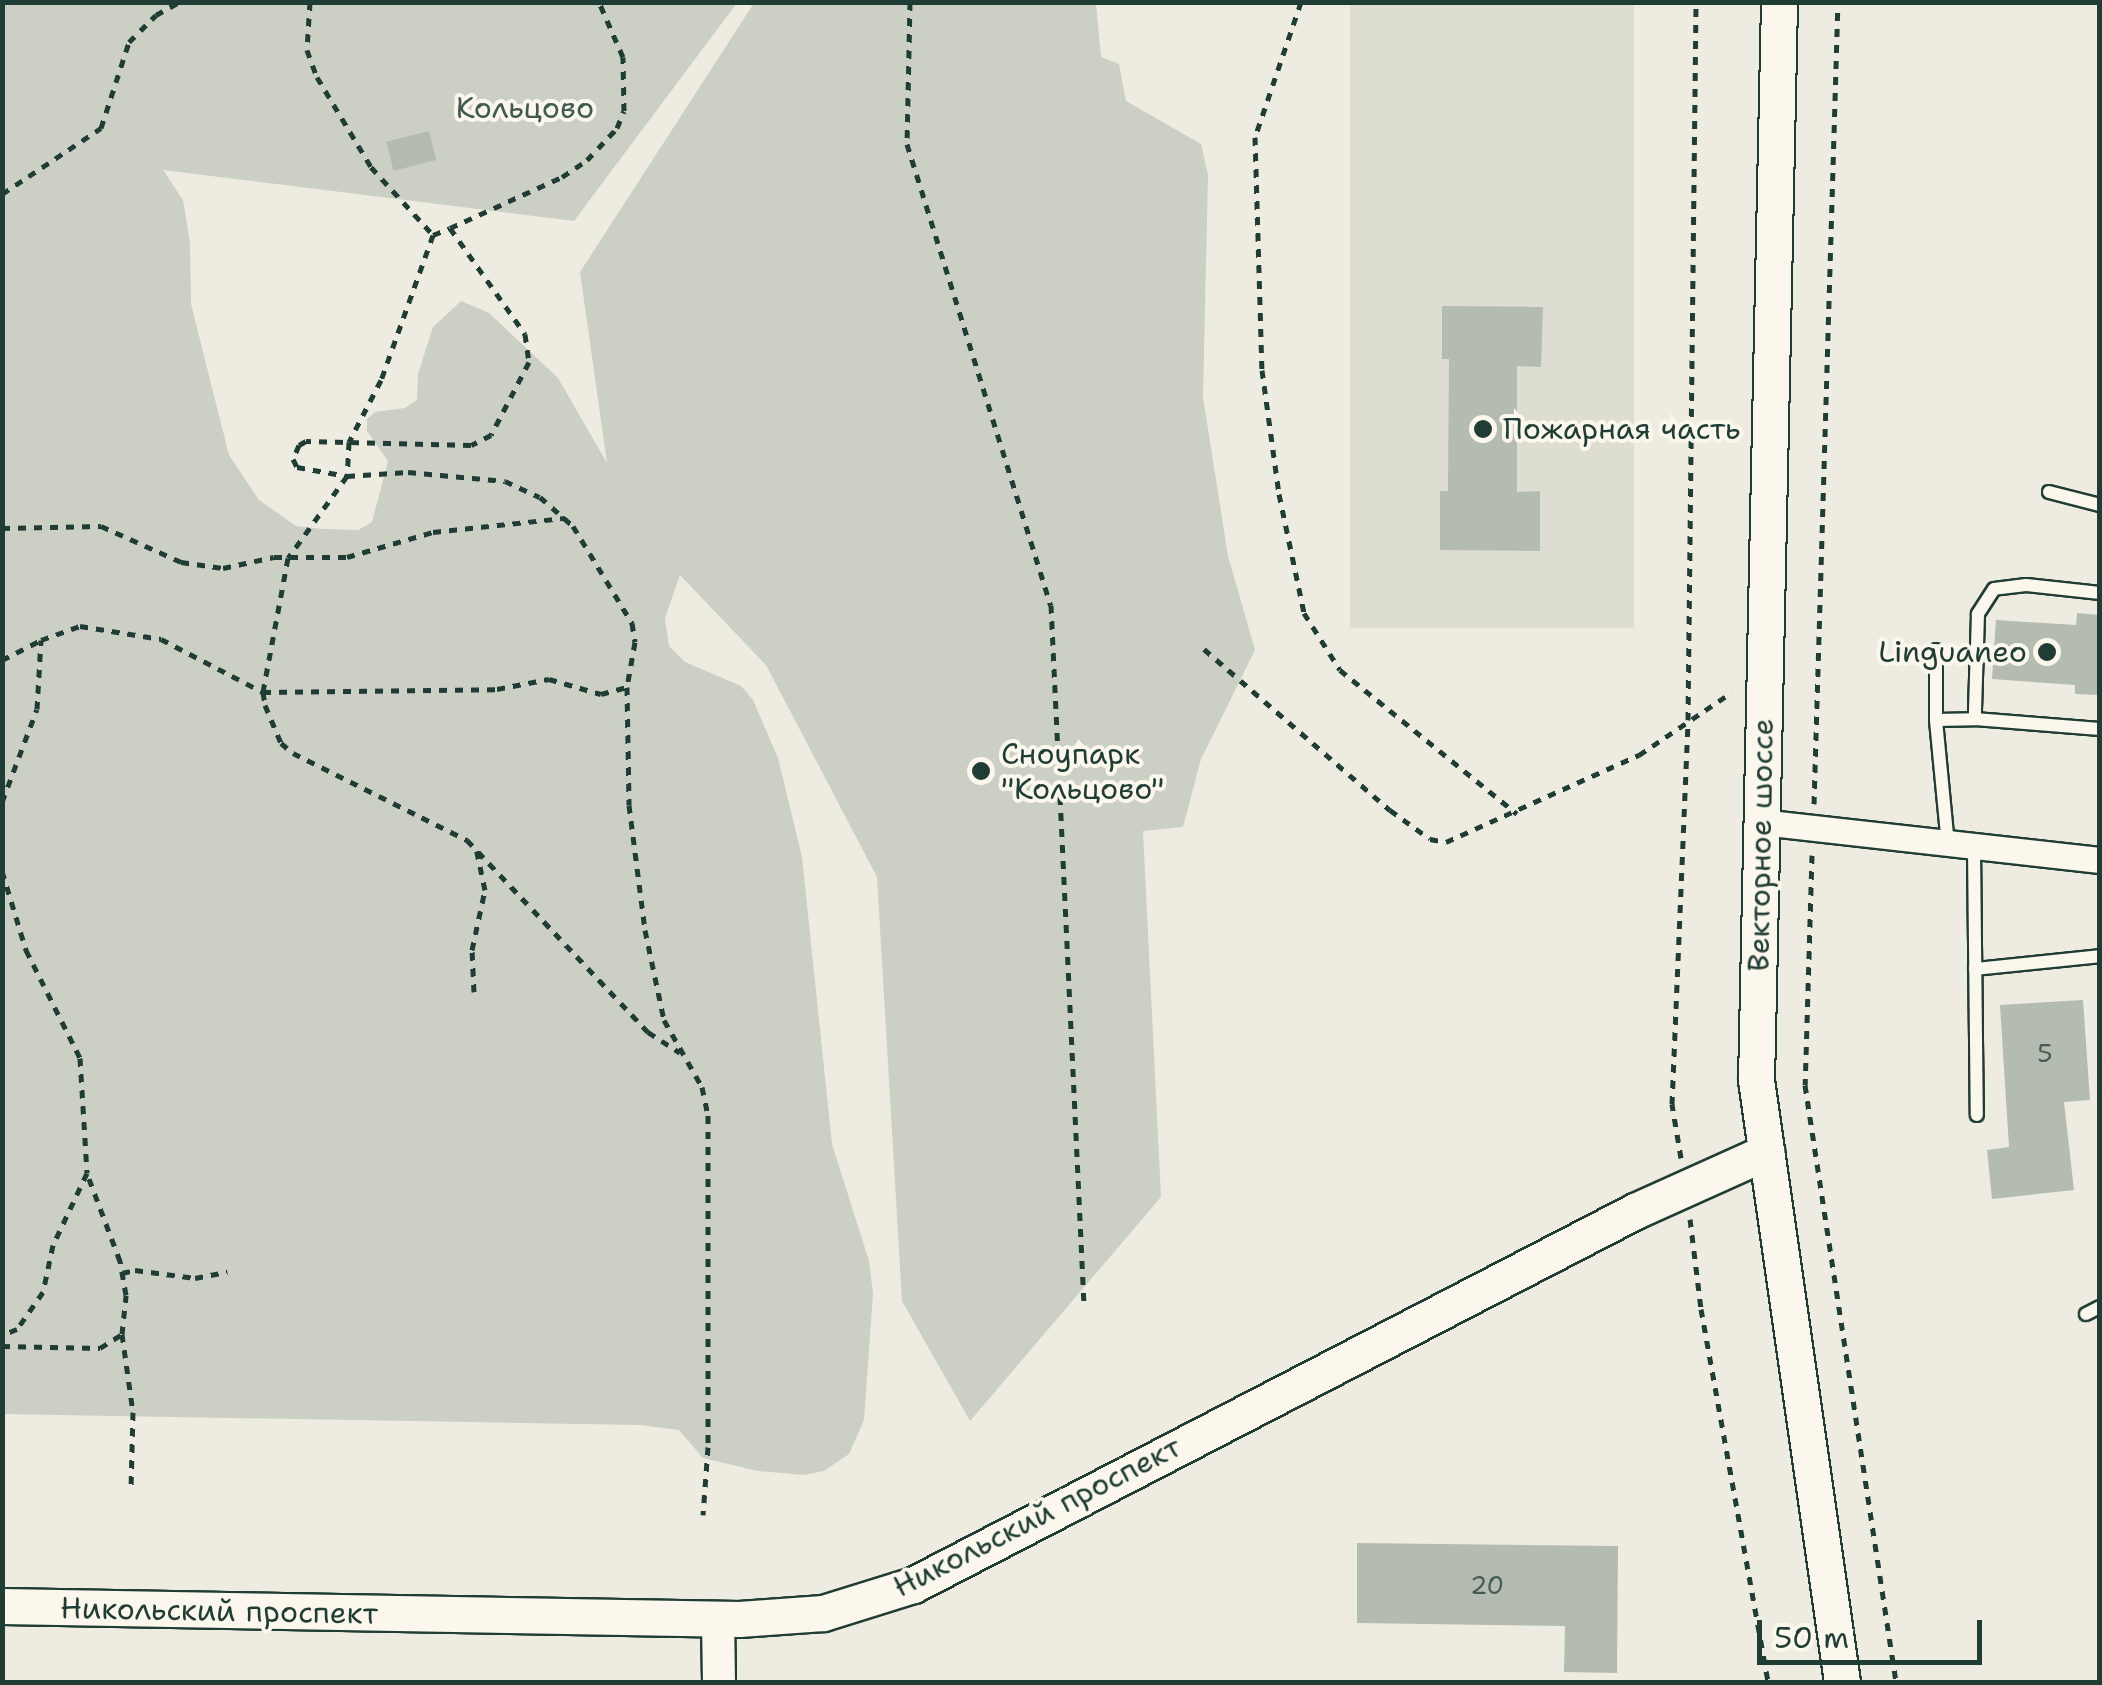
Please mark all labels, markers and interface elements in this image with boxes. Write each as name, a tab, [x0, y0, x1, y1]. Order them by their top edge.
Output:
park label: Кольцово	[456, 90, 594, 126]
place label: Пожарная часть	[1503, 411, 1741, 447]
marker: Пожарная часть	[1472, 418, 1494, 440]
place label: Linguaneo	[1878, 634, 2027, 670]
marker: Linguaneo	[2036, 641, 2058, 663]
street label: Векторное шоссе	[1741, 718, 1781, 972]
place label: Сноупарк "Кольцово"	[1001, 736, 1164, 806]
marker: Сноупарк "Кольцово"	[970, 760, 992, 782]
house number: 5	[2037, 1038, 2053, 1068]
street label: Никольский проспект	[887, 1429, 1187, 1605]
house number: 20	[1470, 1570, 1504, 1600]
street label: Никольский проспект	[60, 1590, 378, 1632]
scale bar	[1762, 1600, 1987, 1662]
text: 50 m	[1774, 1617, 1849, 1658]

